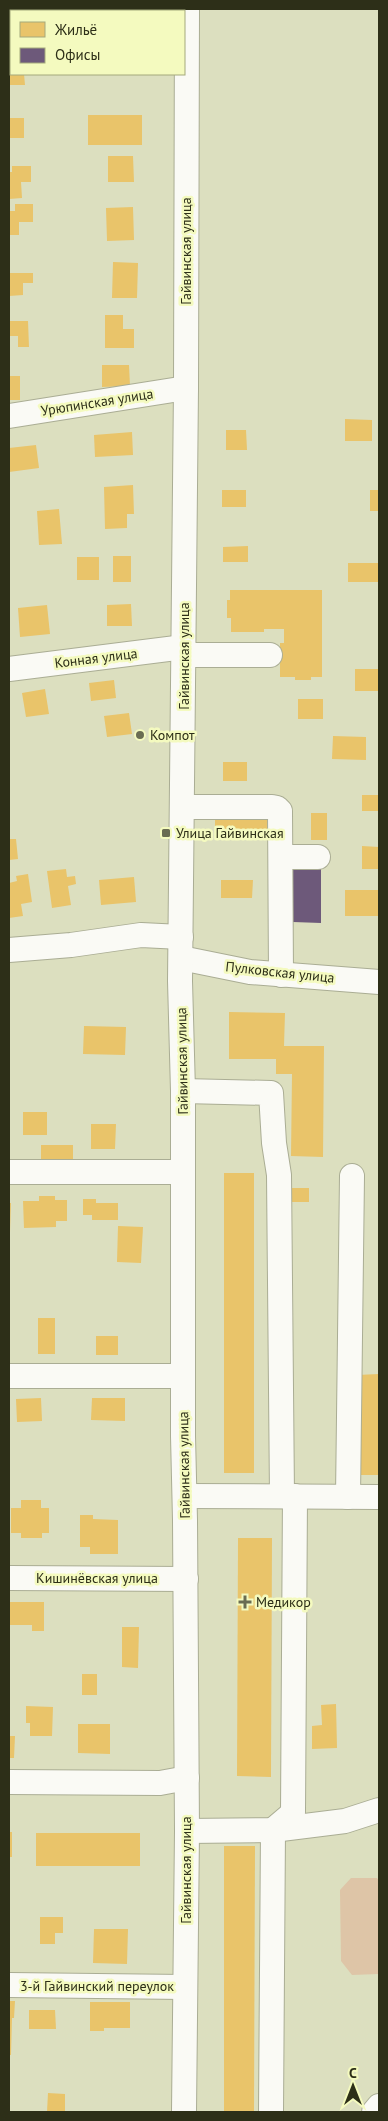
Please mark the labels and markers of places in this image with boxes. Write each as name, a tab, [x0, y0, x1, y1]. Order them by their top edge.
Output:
place label: Компот	[150, 726, 195, 744]
marker: Компот	[134, 729, 146, 741]
place label: Улица Гайвинская	[176, 824, 284, 842]
marker: Улица Гайвинская	[160, 827, 172, 839]
place label: Медикор	[256, 1593, 311, 1611]
marker: Медикор	[238, 1595, 252, 1609]

